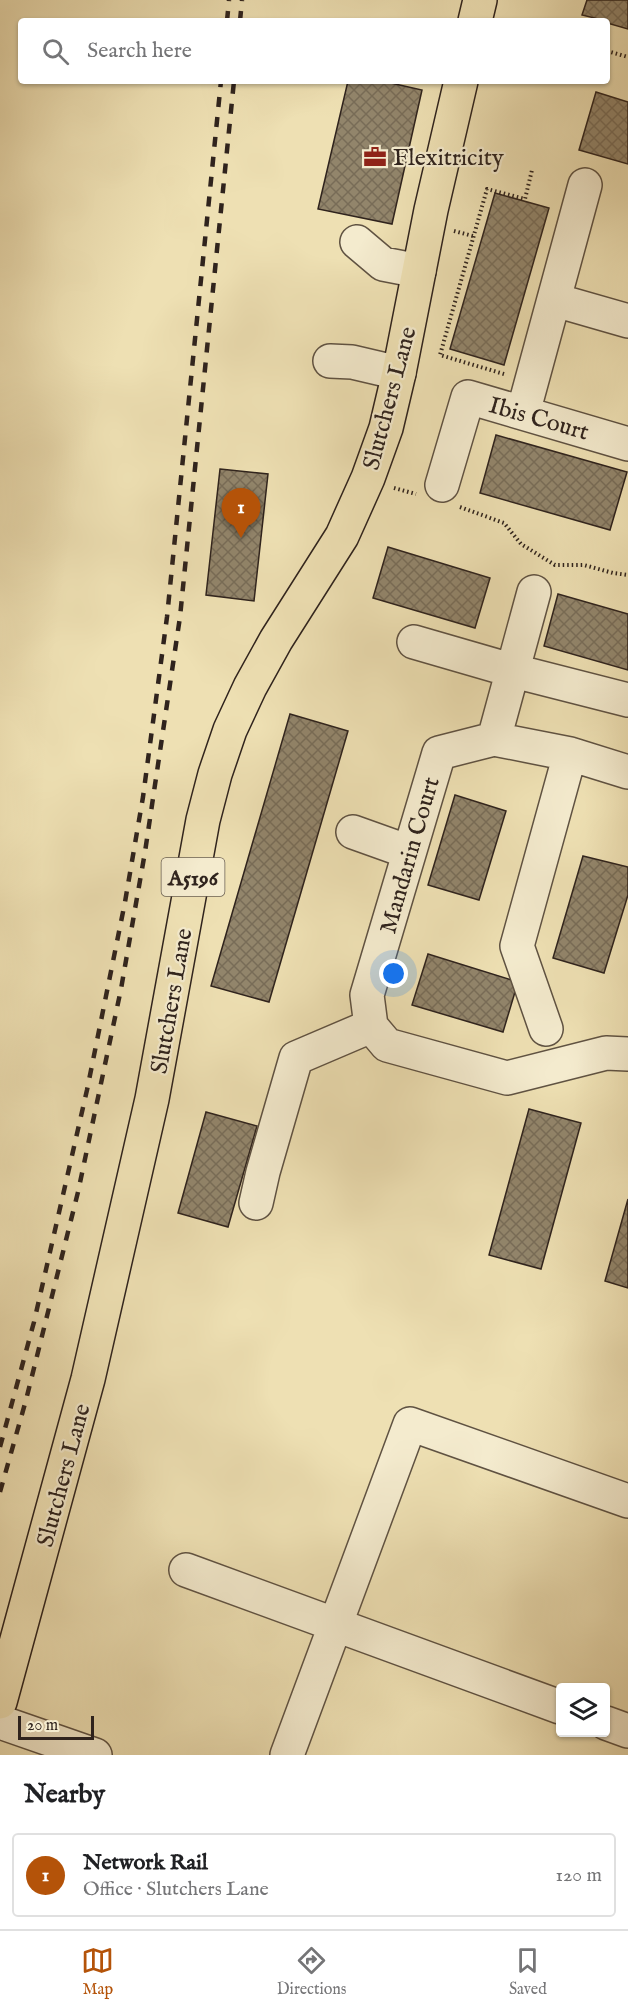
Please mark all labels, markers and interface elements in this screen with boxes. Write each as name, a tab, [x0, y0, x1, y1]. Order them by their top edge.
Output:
search box	[18, 18, 610, 84]
icon: search	[39, 35, 72, 68]
text: Search here	[87, 37, 192, 65]
place label: Flexitricity	[393, 143, 504, 174]
office icon: Flexitricity	[362, 144, 388, 170]
street label: Slutchers Lane	[356, 323, 424, 473]
street label: Ibis Court	[485, 390, 592, 448]
pin: 1	[222, 488, 260, 538]
street label: Mandarin Court	[373, 773, 448, 937]
road number: A5196	[162, 858, 224, 896]
street label: Slutchers Lane	[144, 926, 201, 1076]
your location	[379, 959, 408, 988]
street label: Slutchers Lane	[30, 1400, 98, 1550]
map controls	[556, 1683, 610, 1737]
button: layers	[556, 1683, 610, 1737]
scale bar	[18, 1713, 94, 1740]
text: 20 m	[27, 1716, 58, 1736]
text: Nearby	[24, 1778, 105, 1811]
text: Network Rail	[83, 1849, 208, 1877]
text: 1	[42, 1863, 49, 1888]
text: 120 m	[556, 1863, 602, 1888]
text: Office · Slutchers Lane	[83, 1877, 269, 1902]
tab: Map	[81, 1944, 114, 2000]
tab: Directions	[277, 1944, 346, 2000]
tab: Saved	[509, 1944, 547, 2000]

